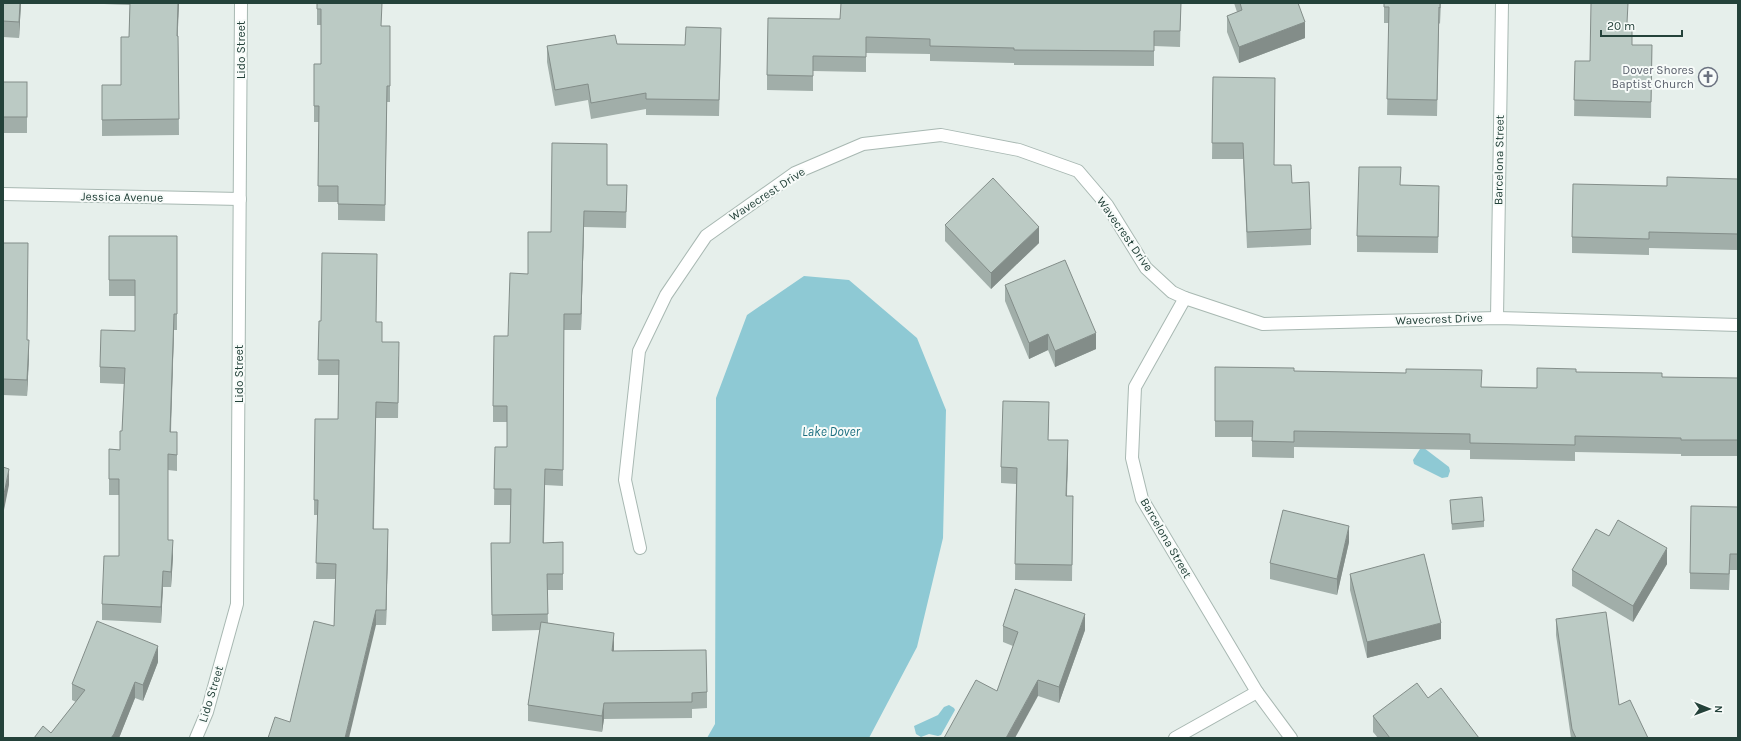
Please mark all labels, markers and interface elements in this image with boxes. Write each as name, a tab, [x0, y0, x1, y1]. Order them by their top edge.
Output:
scale bar	[1601, 12, 1682, 38]
text: 20 m	[1607, 19, 1635, 33]
street label: Lido Street	[234, 20, 248, 79]
place label: Dover Shores Baptist Church	[1612, 63, 1694, 91]
church icon: Dover Shores Baptist Church	[1697, 66, 1719, 88]
street label: Barcelona Street	[1491, 114, 1507, 205]
street label: Wavecrest Drive	[726, 164, 808, 224]
street label: Jessica Avenue	[81, 189, 163, 205]
street label: Wavecrest Drive	[1094, 194, 1156, 274]
street label: Wavecrest Drive	[1395, 310, 1483, 328]
street label: Lido Street	[232, 344, 246, 403]
water label: Lake Dover	[802, 424, 860, 439]
street label: Barcelona Street	[1137, 495, 1195, 581]
street label: Lido Street	[196, 663, 226, 724]
north arrow	[1689, 689, 1729, 729]
text: N	[1712, 705, 1725, 713]

